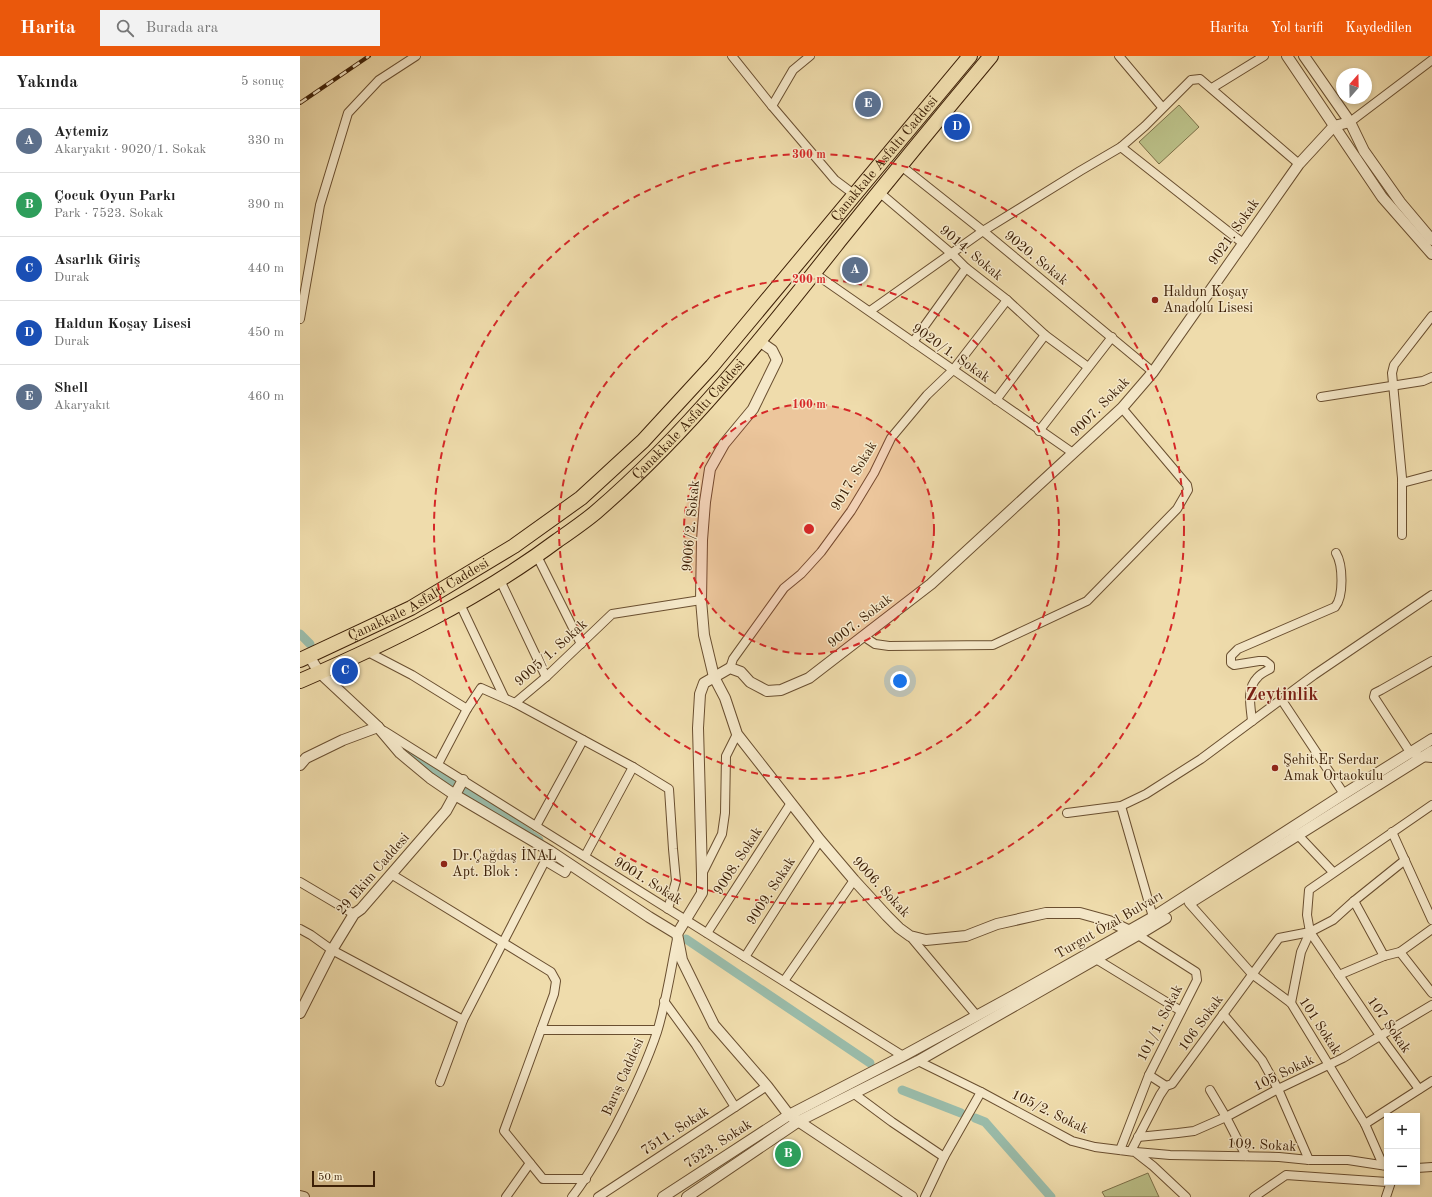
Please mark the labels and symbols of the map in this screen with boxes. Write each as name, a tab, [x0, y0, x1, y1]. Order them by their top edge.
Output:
north arrow	[1336, 68, 1372, 104]
pin: E	[855, 89, 881, 119]
street label: Çanakkale Asfaltı Caddesi	[828, 93, 941, 224]
pin: D	[944, 112, 970, 142]
text: 300 m	[792, 149, 826, 161]
street label: 9021. Sokak	[1206, 196, 1262, 268]
street label: 9014. Sokak	[937, 223, 1005, 283]
street label: 9020. Sokak	[1002, 228, 1070, 288]
pin: A	[842, 255, 868, 285]
text: 200 m	[792, 274, 826, 286]
place label: Haldun Koşay Anadolu Lisesi	[1163, 285, 1253, 315]
marker: Haldun Koşay Anadolu Lisesi	[1150, 295, 1160, 305]
street label: 9020/1. Sokak	[909, 321, 993, 385]
street label: Çanakkale Asfaltı Caddesi	[630, 356, 748, 482]
street label: 9007. Sokak	[1068, 375, 1132, 439]
text: 100 m	[792, 399, 826, 411]
street label: 9017. Sokak	[829, 439, 879, 513]
street label: 9006/2. Sokak	[680, 480, 702, 572]
centre of rings	[802, 522, 816, 536]
street label: Çanakkale Asfaltı Caddesi	[346, 556, 492, 644]
street label: 9007. Sokak	[825, 592, 895, 650]
street label: 9005/1. Sokak	[512, 617, 590, 689]
pin: C	[332, 656, 358, 686]
your location	[890, 671, 910, 691]
district label: Zeytinlik	[1246, 686, 1318, 704]
place label: Şehit Er Serdar Amak Ortaokulu	[1283, 753, 1384, 783]
marker: Şehit Er Serdar Amak Ortaokulu	[1270, 763, 1280, 773]
street label: 9008. Sokak	[711, 825, 765, 897]
street label: 29 Ekim Caddesi	[334, 830, 412, 918]
place label: Dr.Çağdaş İNAL Apt. Blok :	[452, 846, 557, 879]
street label: 9006. Sokak	[849, 854, 913, 920]
street label: 9001. Sokak	[611, 855, 685, 907]
street label: 9009. Sokak	[744, 855, 798, 927]
marker: Dr.Çağdaş İNAL Apt. Blok :	[439, 859, 449, 869]
street label: Turgut Özal Bulvarı	[1051, 886, 1166, 962]
street label: 101/1. Sokak	[1135, 983, 1185, 1063]
street label: 106 Sokak	[1176, 992, 1226, 1054]
street label: 107 Sokak	[1365, 994, 1413, 1056]
street label: 101 Sokak	[1296, 995, 1344, 1057]
street label: Barış Caddesi	[600, 1036, 646, 1118]
street label: 105 Sokak	[1252, 1052, 1316, 1094]
street label: 105/2. Sokak	[1009, 1087, 1091, 1137]
street label: 7511. Sokak	[639, 1104, 711, 1158]
street label: 7523. Sokak	[682, 1117, 754, 1171]
street label: 109. Sokak	[1227, 1136, 1297, 1154]
pin: B	[775, 1139, 801, 1169]
scale bar	[312, 1169, 375, 1188]

